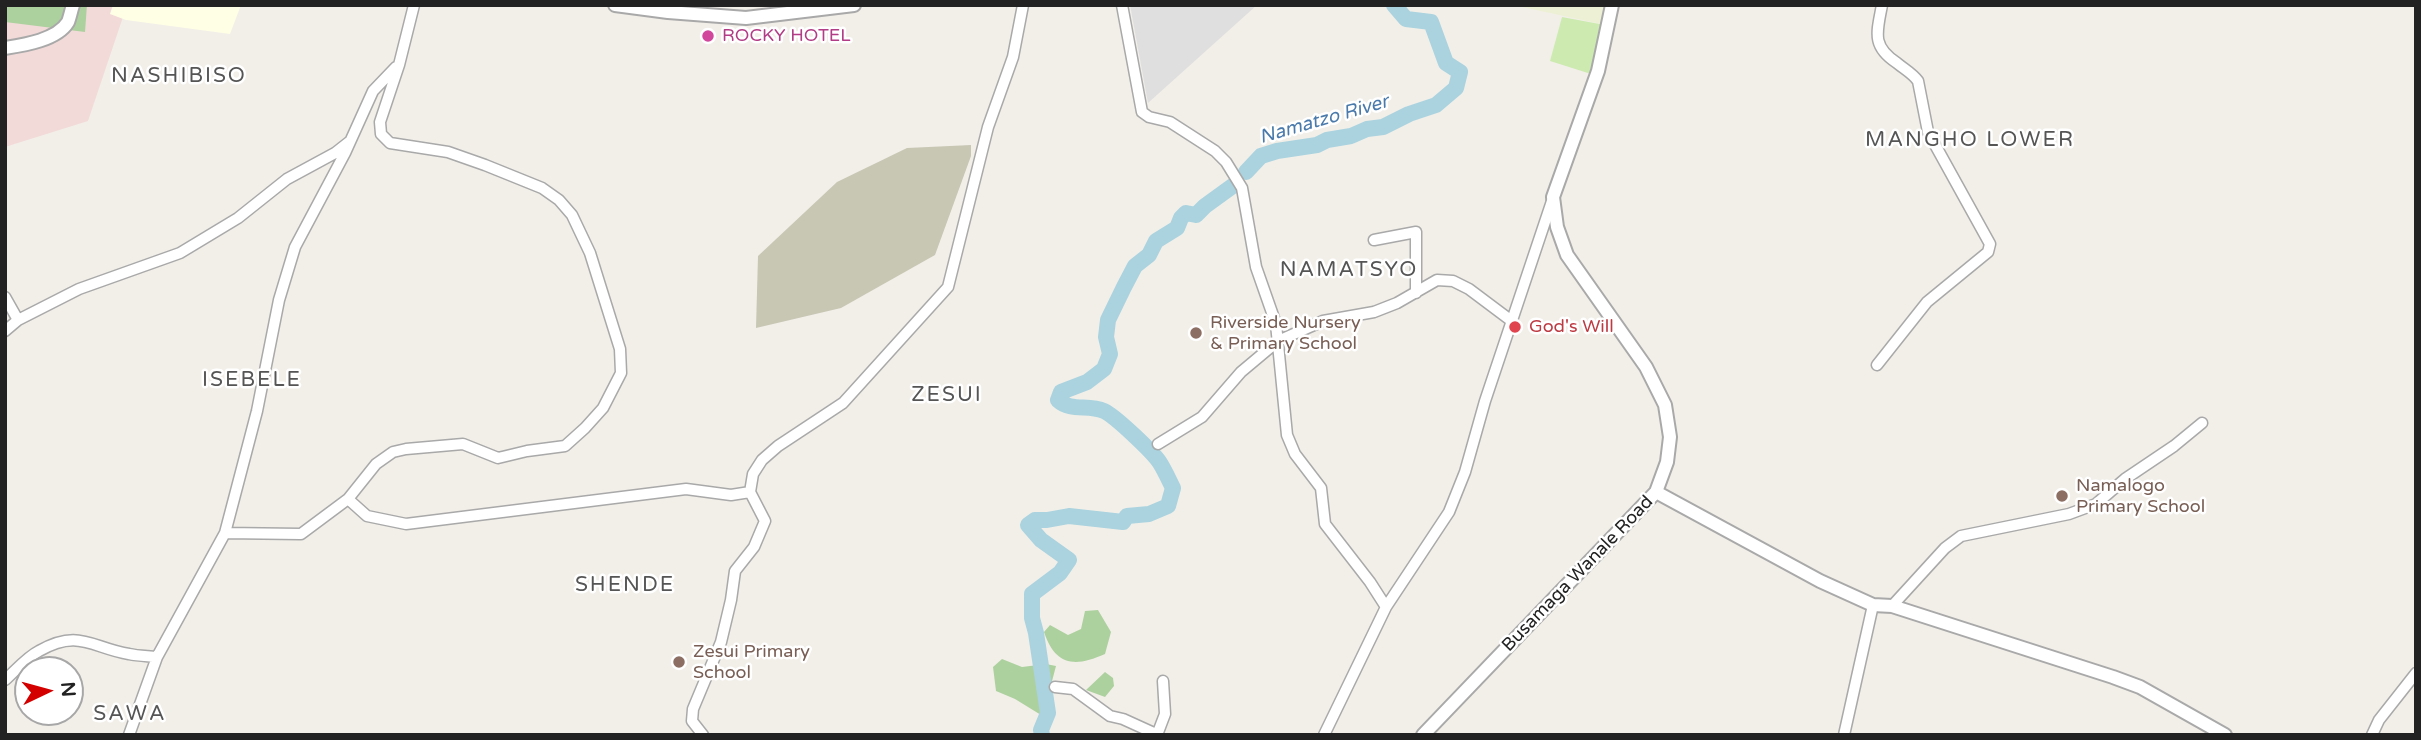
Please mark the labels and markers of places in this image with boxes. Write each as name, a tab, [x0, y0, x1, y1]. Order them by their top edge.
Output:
place label: ROCKY HOTEL	[722, 25, 851, 47]
marker: ROCKY HOTEL	[700, 28, 716, 44]
place label: Riverside Nursery & Primary School	[1210, 312, 1361, 354]
place label: God's Will	[1529, 316, 1614, 338]
marker: God's Will	[1507, 319, 1523, 335]
marker: Riverside Nursery & Primary School	[1188, 325, 1204, 341]
place label: Namalogo Primary School	[2076, 475, 2205, 518]
marker: Namalogo Primary School	[2054, 488, 2070, 504]
place label: Zesui Primary School	[693, 641, 810, 684]
marker: Zesui Primary School	[671, 654, 687, 670]

